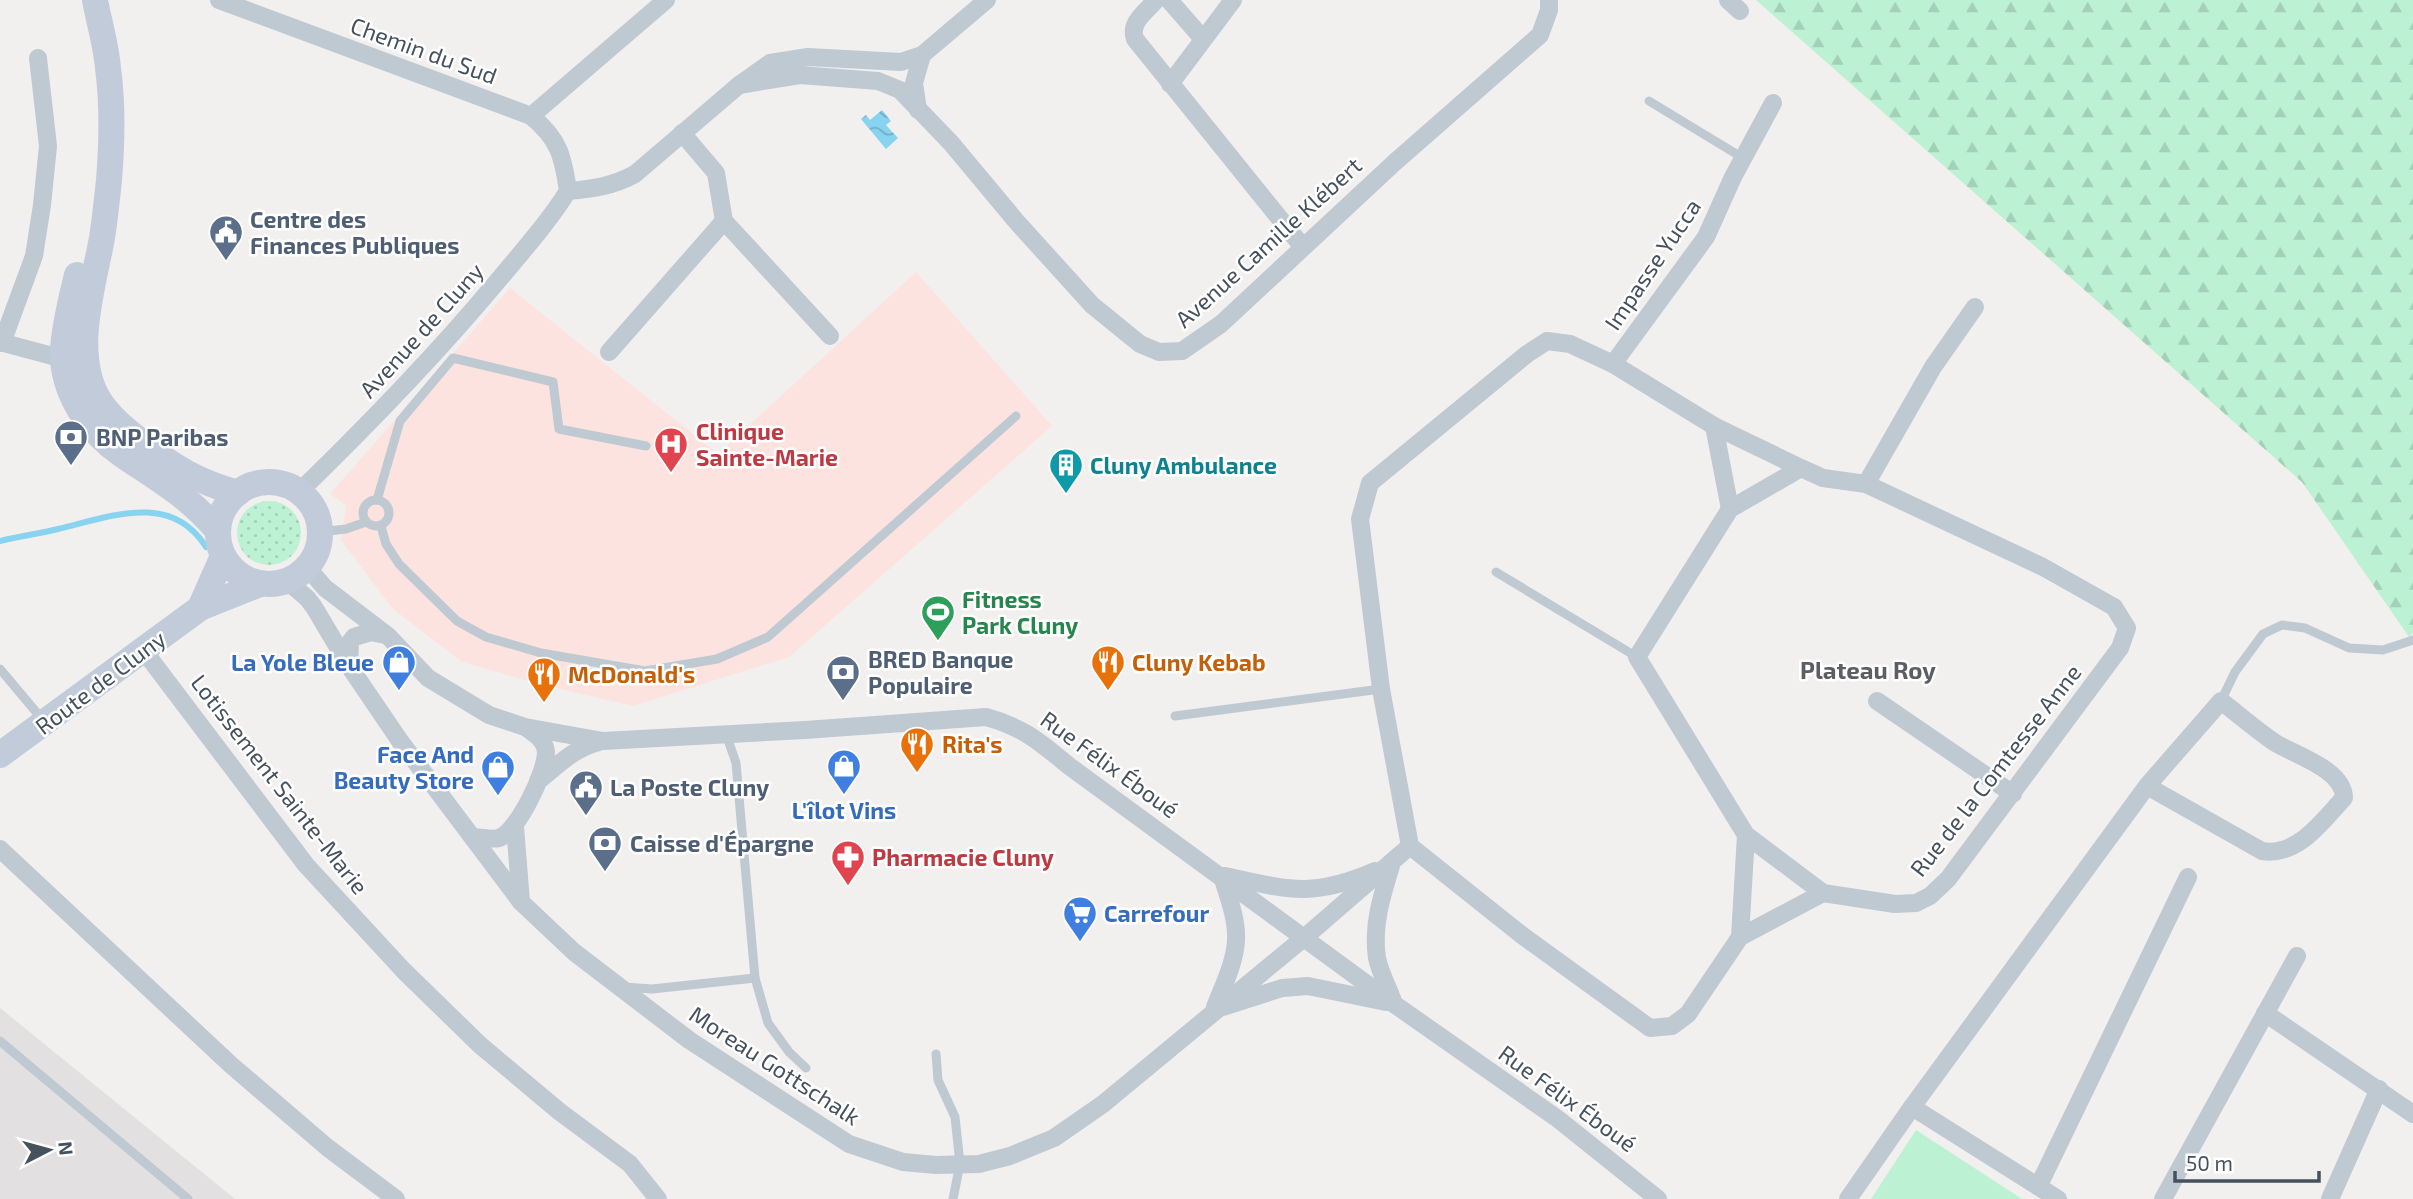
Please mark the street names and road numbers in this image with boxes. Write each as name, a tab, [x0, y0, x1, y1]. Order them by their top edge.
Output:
street label: Chemin du Sud	[347, 11, 501, 89]
street label: Avenue Camille Klébert	[1169, 151, 1367, 333]
street label: Impasse Yucca	[1598, 193, 1706, 335]
street label: Avenue de Cluny	[353, 257, 489, 403]
street label: Route de Cluny	[29, 624, 171, 740]
street label: Rue de la Comtesse Anne	[1904, 658, 2086, 882]
street label: Lotissement Sainte-Marie	[186, 669, 374, 899]
street label: Rue Félix Éboué	[1036, 705, 1184, 823]
street label: Moreau Gottschalk	[684, 999, 866, 1131]
street label: Rue Félix Éboué	[1494, 1039, 1642, 1157]

